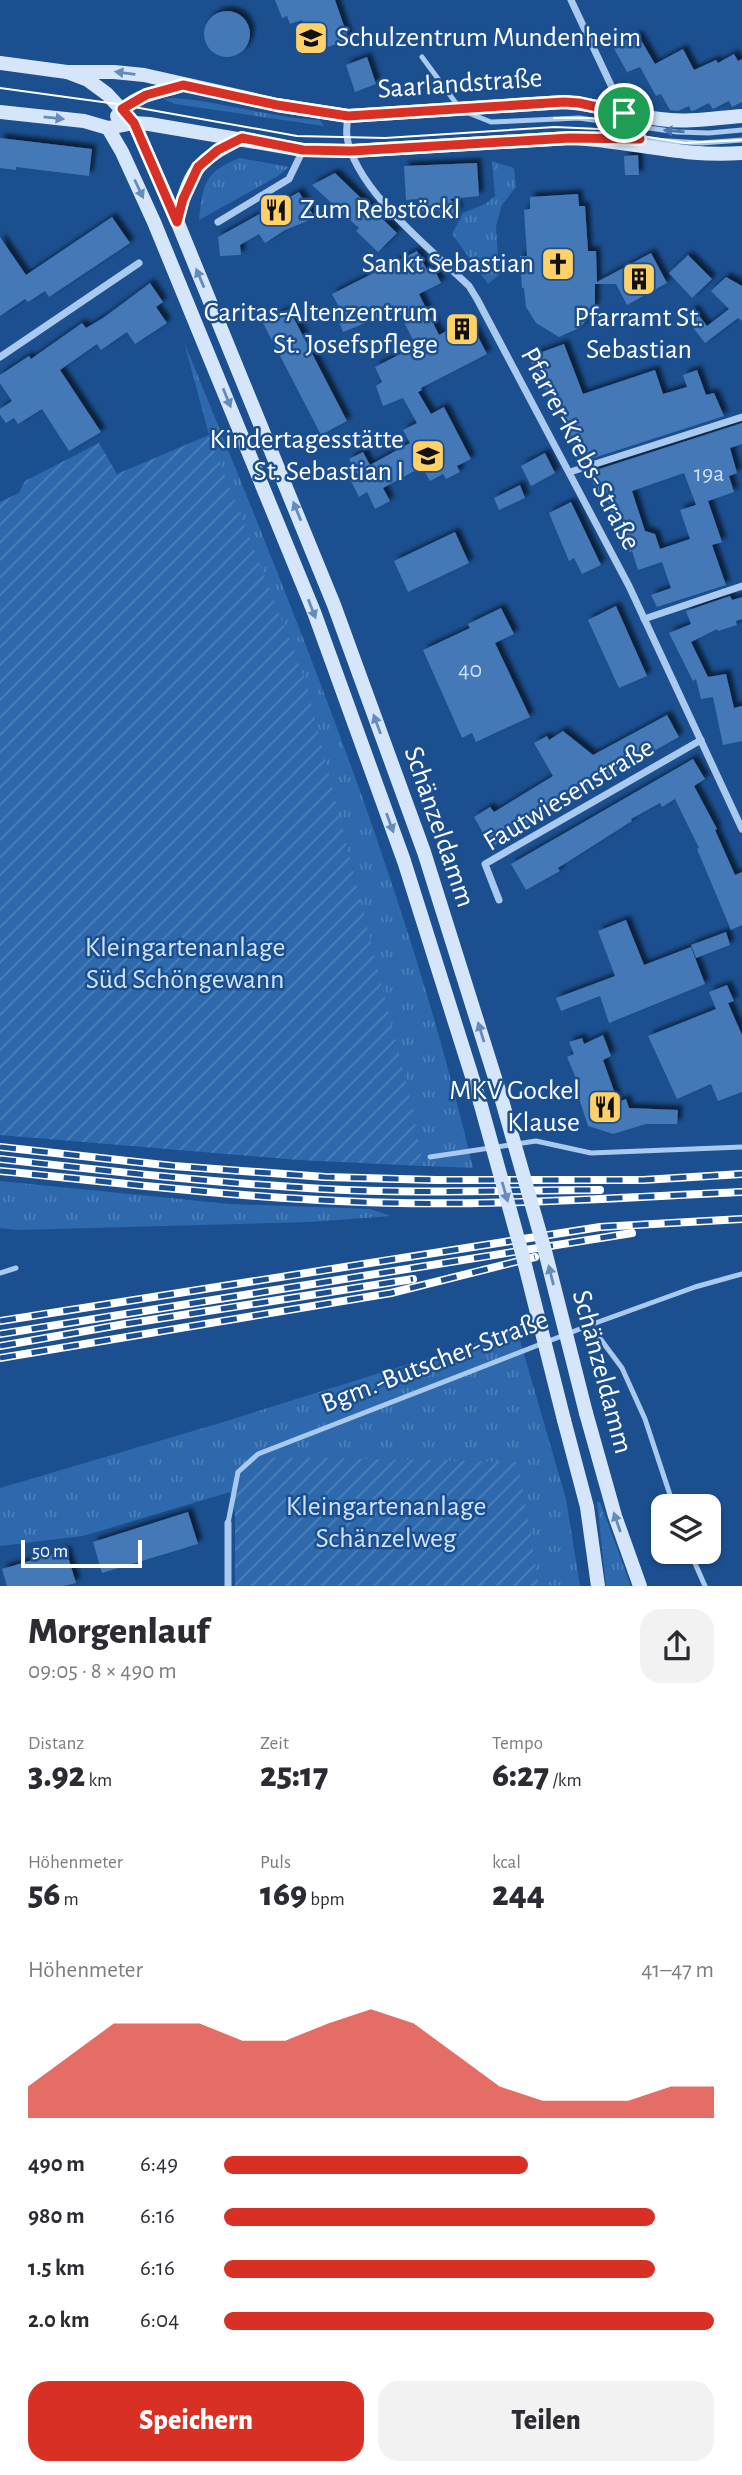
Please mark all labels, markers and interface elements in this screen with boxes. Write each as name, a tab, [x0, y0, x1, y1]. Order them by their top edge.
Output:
school or university icon: Schulzentrum Mundenheim	[292, 19, 330, 57]
place label: Schulzentrum Mundenheim	[336, 24, 641, 52]
street label: Saarlandstraße	[377, 64, 543, 104]
one-way arrow	[114, 68, 136, 79]
pin	[594, 83, 654, 143]
icon: arrive	[605, 94, 643, 132]
one-way arrow	[43, 113, 65, 124]
one-way arrow	[663, 126, 685, 137]
one-way arrow	[134, 178, 145, 199]
restaurant icon: Zum Rebstöckl	[257, 191, 295, 229]
place label: Zum Rebstöckl	[300, 196, 460, 224]
church icon: Sankt Sebastian	[539, 245, 577, 283]
place label: Sankt Sebastian	[362, 250, 534, 278]
building icon: Pfarramt St. Sebastian	[620, 260, 658, 298]
one-way arrow	[194, 268, 205, 289]
place label: Caritas-Altenzentrum St. Josefspflege	[204, 299, 438, 359]
place label: Pfarramt St. Sebastian	[574, 304, 704, 364]
building icon: Caritas-Altenzentrum St. Josefspflege	[443, 310, 481, 348]
street label: Pfarrer-Krebs-Straße	[515, 343, 645, 555]
one-way arrow	[222, 388, 233, 409]
place label: Kindertagesstätte St. Sebastian I	[210, 426, 404, 486]
school or university icon: Kindertagesstätte St. Sebastian I	[409, 437, 447, 475]
house number: 19a	[694, 462, 724, 486]
one-way arrow	[291, 501, 302, 522]
one-way arrow	[307, 599, 318, 620]
house number: 40	[458, 658, 482, 682]
one-way arrow	[372, 713, 383, 734]
street label: Fautwiesenstraße	[479, 733, 659, 857]
street label: Schänzeldamm	[398, 743, 480, 911]
one-way arrow	[385, 812, 396, 833]
park label: Kleingartenanlage Süd Schöngewann	[85, 934, 285, 994]
one-way arrow	[475, 1022, 485, 1043]
place label: MKV Gockel Klause	[449, 1077, 580, 1137]
restaurant icon: MKV Gockel Klause	[586, 1088, 624, 1126]
one-way arrow	[500, 1181, 510, 1202]
one-way arrow	[545, 1264, 556, 1286]
street label: Schänzeldamm	[567, 1287, 637, 1457]
street label: Bgm.-Butscher-Straße	[317, 1306, 553, 1418]
park label: Kleingartenanlage Schänzelweg	[286, 1493, 486, 1553]
map controls	[651, 1494, 721, 1564]
button: layers	[651, 1494, 721, 1564]
one-way arrow	[611, 1511, 622, 1532]
scale bar	[21, 1537, 142, 1569]
text: 50 m	[32, 1542, 68, 1561]
button: share	[640, 1609, 714, 1683]
text: Morgenlauf	[28, 1613, 209, 1651]
text: 09:05 · 8 × 490 m	[28, 1660, 177, 1683]
text: Distanz	[28, 1734, 84, 1753]
text: Zeit	[260, 1734, 289, 1753]
text: Tempo	[492, 1734, 543, 1753]
text: 3.92	[28, 1758, 85, 1793]
text: 25:17	[260, 1758, 328, 1793]
text: 6:27	[492, 1758, 549, 1793]
text: km	[85, 1771, 112, 1790]
text: /km	[549, 1771, 582, 1790]
text: Höhenmeter	[28, 1853, 123, 1872]
text: Puls	[260, 1853, 291, 1872]
text: kcal	[492, 1853, 521, 1872]
text: 56	[28, 1877, 60, 1912]
text: 169	[260, 1877, 307, 1912]
text: 244	[492, 1877, 545, 1912]
text: m	[60, 1890, 79, 1909]
text: bpm	[307, 1890, 345, 1909]
text: Höhenmeter	[28, 1959, 143, 1982]
text: 41–47 m	[641, 1959, 714, 1982]
text: 490 m	[28, 2153, 85, 2176]
text: 6:49	[140, 2153, 178, 2176]
text: 980 m	[28, 2205, 84, 2228]
text: 6:16	[140, 2205, 175, 2228]
text: 1.5 km	[28, 2257, 85, 2280]
text: 6:16	[140, 2257, 175, 2280]
text: 2.0 km	[28, 2309, 90, 2332]
text: 6:04	[140, 2309, 179, 2332]
button: Speichern	[28, 2381, 364, 2461]
button: Teilen	[378, 2381, 714, 2461]

